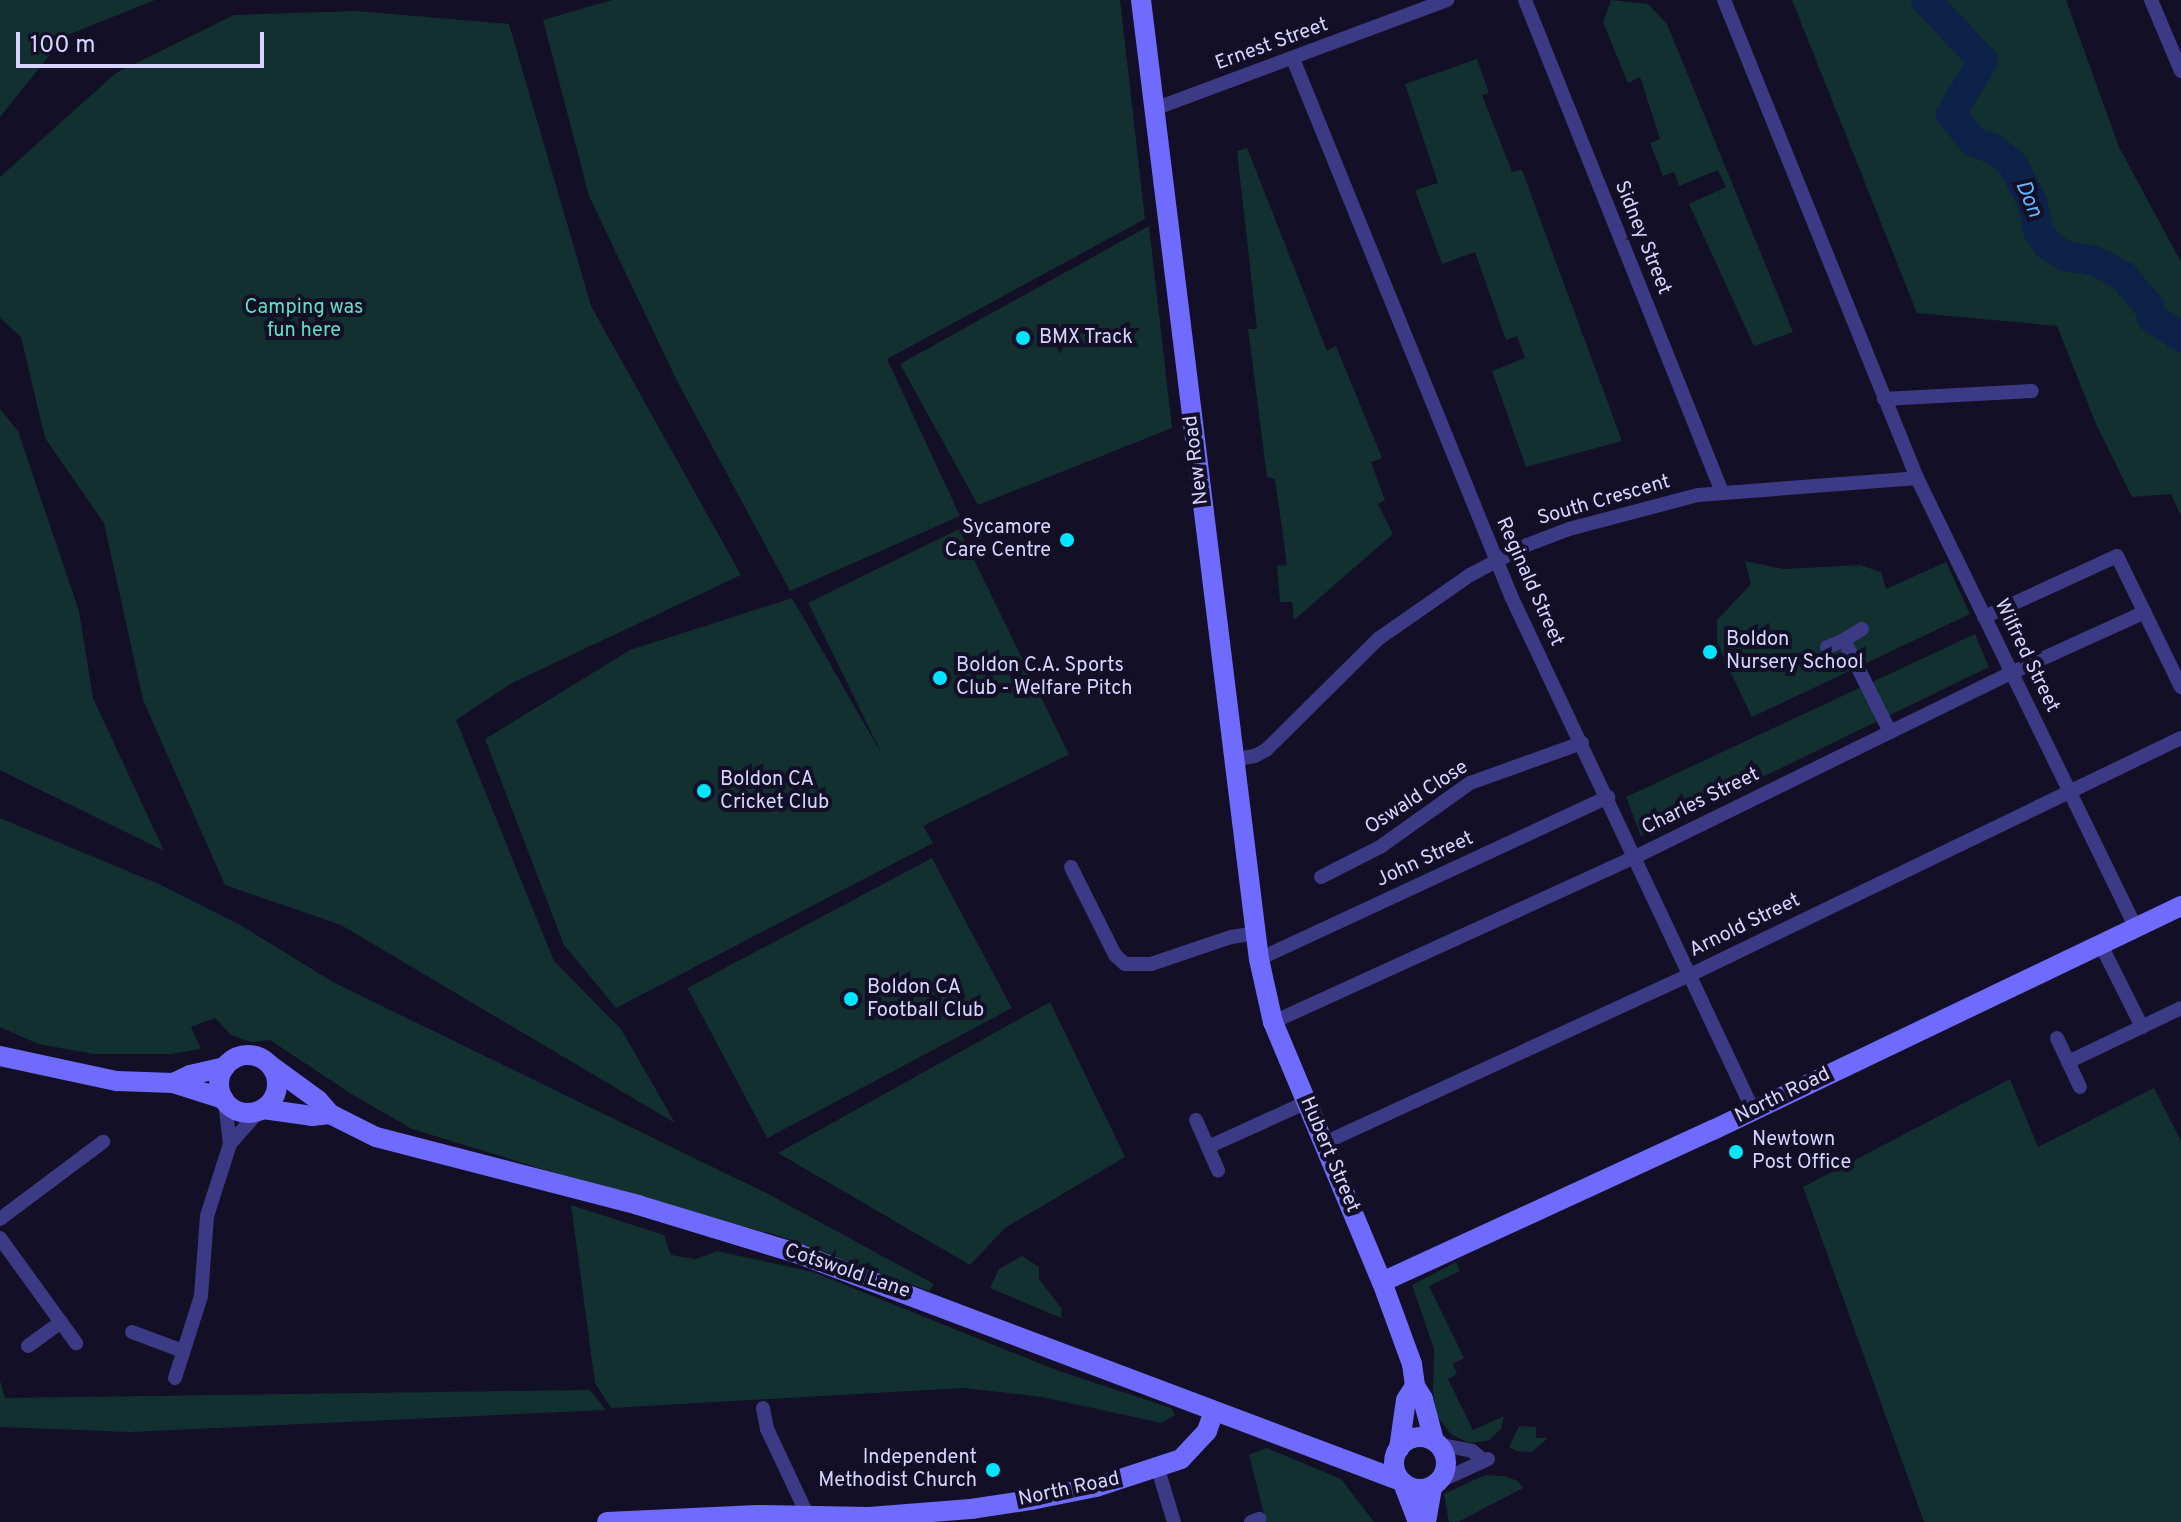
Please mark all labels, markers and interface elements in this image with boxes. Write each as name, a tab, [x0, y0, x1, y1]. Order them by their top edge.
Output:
street label: Ernest Street	[1212, 14, 1332, 76]
scale bar	[20, 16, 268, 66]
text: 100 m	[30, 31, 96, 61]
water label: Don	[2008, 176, 2048, 222]
street label: Sidney Street	[1608, 178, 1676, 298]
park label: Camping was fun here	[245, 297, 363, 344]
place label: BMX Track	[1039, 326, 1134, 350]
marker: BMX Track	[1014, 329, 1032, 347]
street label: New Road	[1180, 414, 1214, 506]
street label: South Crescent	[1535, 471, 1673, 531]
street label: Reginald Street	[1490, 514, 1568, 650]
place label: Sycamore Care Centre	[945, 516, 1051, 563]
marker: Sycamore Care Centre	[1058, 531, 1076, 549]
street label: Wilfred Street	[1988, 595, 2064, 717]
place label: Boldon Nursery School	[1726, 628, 1864, 675]
marker: Boldon Nursery School	[1701, 643, 1719, 661]
place label: Boldon C.A. Sports Club - Welfare Pitch	[956, 654, 1133, 701]
marker: Boldon C.A. Sports Club - Welfare Pitch	[931, 669, 949, 687]
street label: Oswald Close	[1361, 756, 1473, 840]
street label: Charles Street	[1638, 763, 1764, 841]
place label: Boldon CA Cricket Club	[720, 768, 829, 815]
marker: Boldon CA Cricket Club	[695, 782, 713, 800]
street label: John Street	[1373, 827, 1477, 893]
street label: Arnold Street	[1686, 889, 1804, 963]
place label: Boldon CA Football Club	[867, 976, 984, 1023]
marker: Boldon CA Football Club	[842, 990, 860, 1008]
street label: North Road	[1732, 1063, 1834, 1129]
street label: Hubert Street	[1294, 1094, 1364, 1216]
place label: Newtown Post Office	[1752, 1128, 1851, 1175]
marker: Newtown Post Office	[1727, 1143, 1745, 1161]
street label: Cotswold Lane	[781, 1239, 913, 1305]
place label: Independent Methodist Church	[818, 1446, 977, 1493]
marker: Independent Methodist Church	[984, 1461, 1002, 1479]
street label: North Road	[1016, 1468, 1122, 1512]

